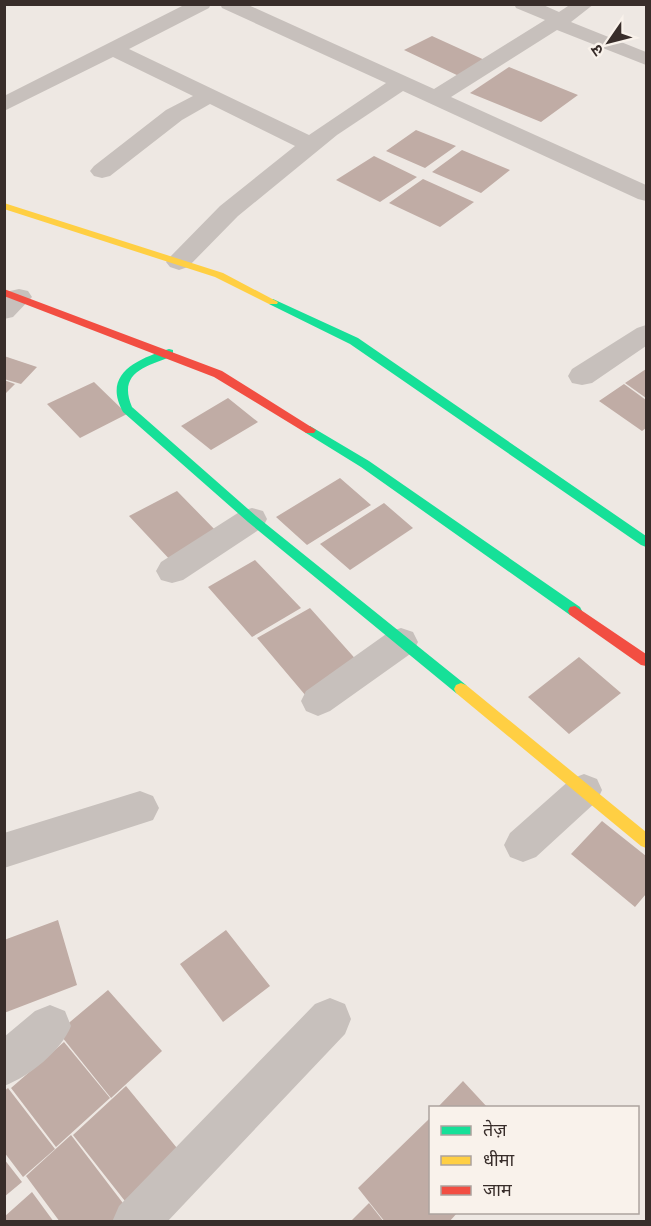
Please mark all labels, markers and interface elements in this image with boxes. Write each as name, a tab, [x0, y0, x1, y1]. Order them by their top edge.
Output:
north arrow	[579, 12, 639, 72]
text: उ	[585, 41, 607, 60]
legend	[429, 1106, 639, 1214]
text: तेज़	[483, 1118, 507, 1140]
text: धीमा	[483, 1148, 514, 1170]
text: जाम	[483, 1178, 513, 1200]

